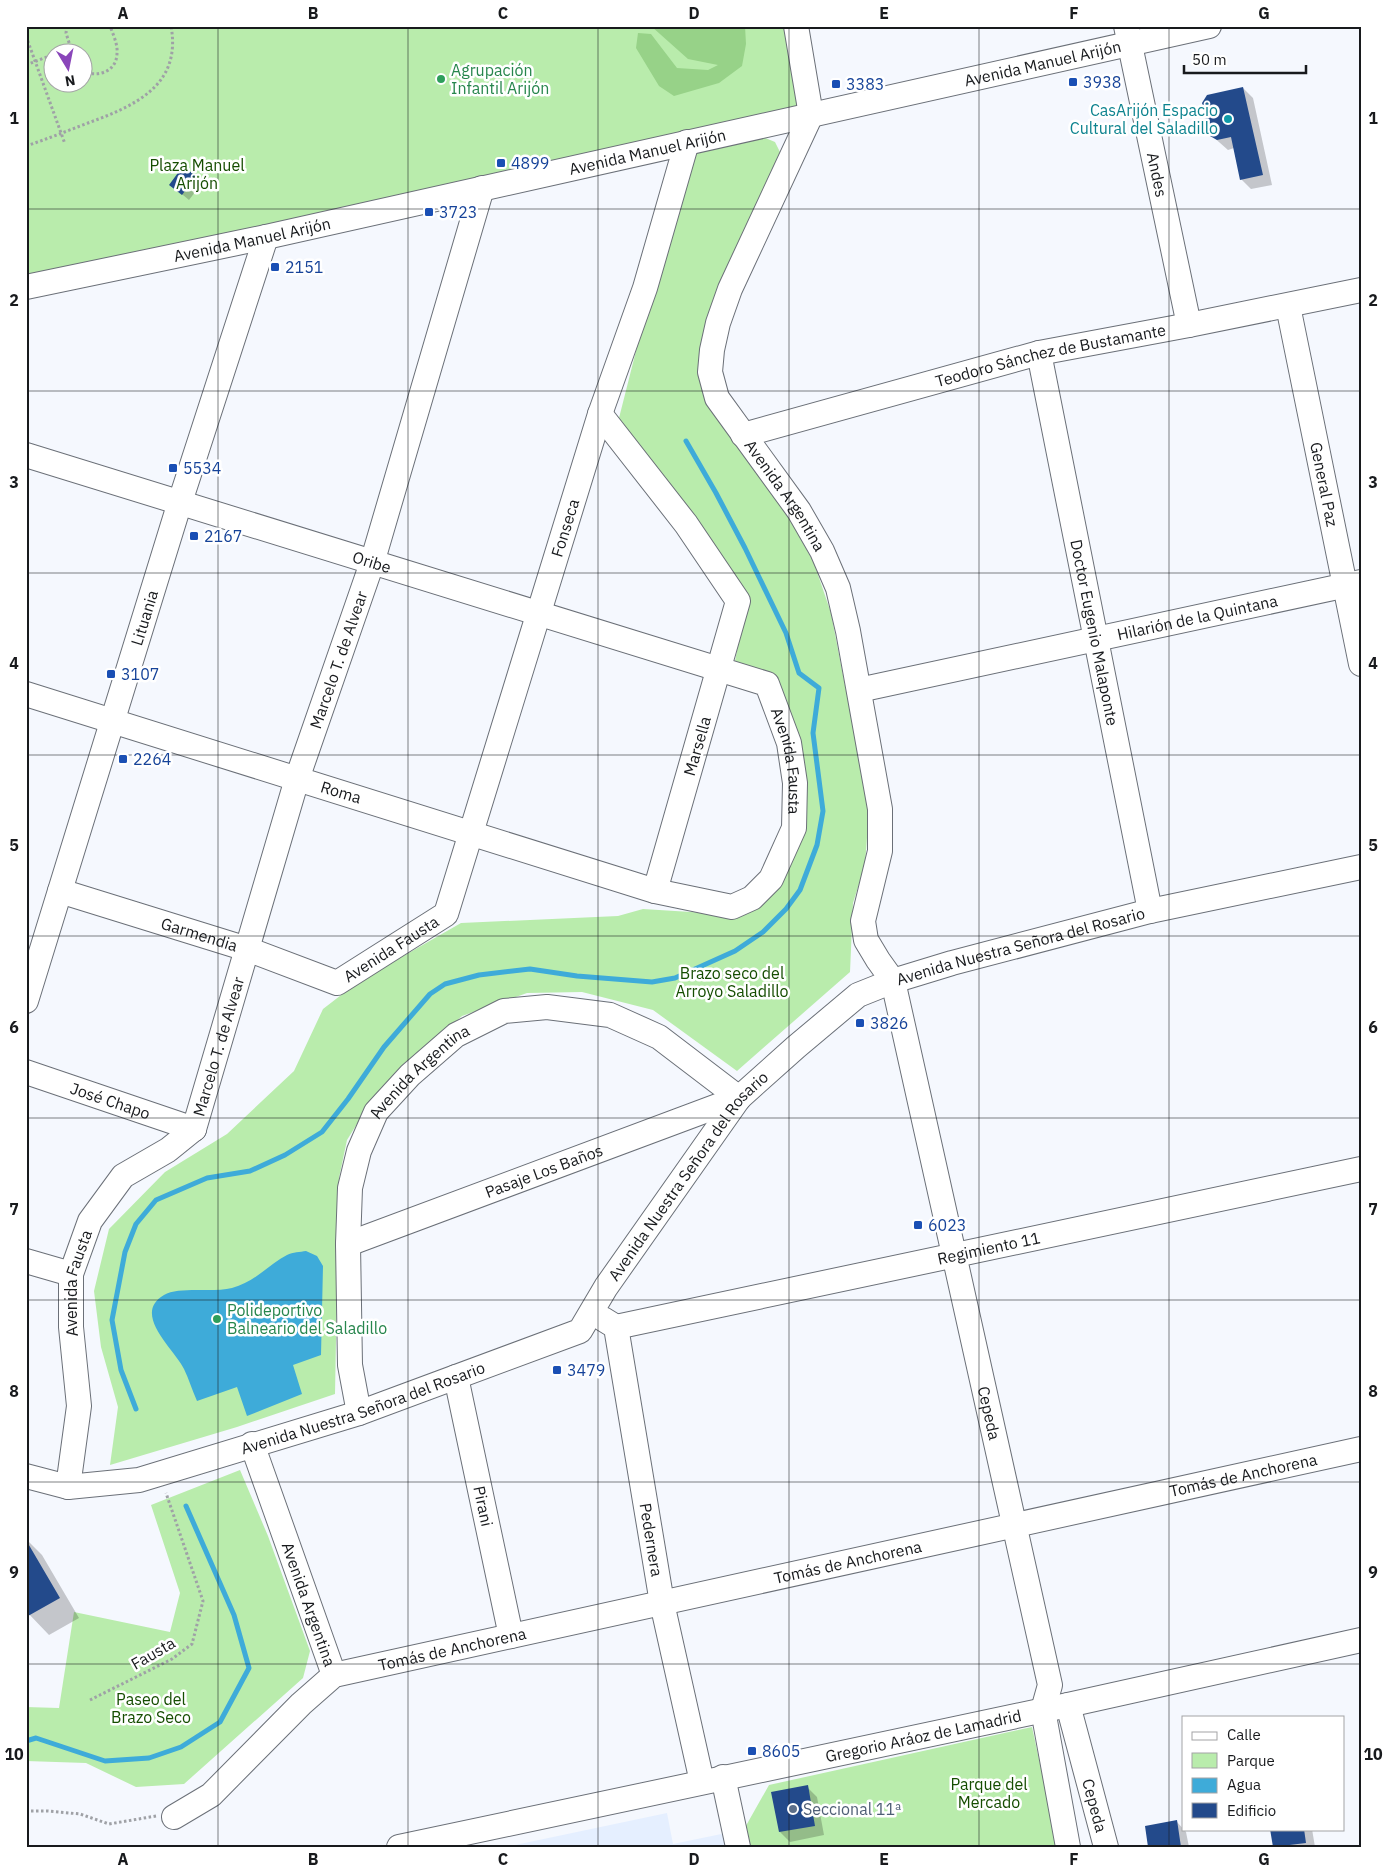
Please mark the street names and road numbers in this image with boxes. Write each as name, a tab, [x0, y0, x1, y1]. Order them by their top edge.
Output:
street label: Avenida Manuel Arijón	[962, 36, 1123, 90]
street label: Avenida Manuel Arijón	[567, 124, 728, 179]
street label: Andes	[1143, 151, 1172, 199]
street label: Avenida Manuel Arijón	[172, 213, 332, 266]
street label: Teodoro Sánchez de Bustamante	[933, 319, 1168, 391]
street label: Avenida Argentina	[741, 436, 830, 555]
street label: General Paz	[1306, 440, 1343, 528]
street label: Fonseca	[547, 496, 583, 559]
street label: Doctor Eugenio Malaponte	[1066, 538, 1123, 728]
street label: Oribe	[350, 547, 394, 577]
street label: Lituania	[126, 587, 162, 648]
street label: Marcelo T. de Alvear	[305, 588, 372, 731]
street label: Hilarión de la Quintana	[1115, 590, 1280, 644]
street label: Avenida Fausta	[767, 705, 805, 815]
street label: Marsella	[679, 713, 715, 778]
street label: Roma	[318, 776, 364, 808]
street label: Avenida Nuestra Señora del Rosario	[894, 903, 1147, 989]
street label: Avenida Fausta	[340, 911, 443, 986]
street label: Garmendia	[159, 913, 241, 956]
street label: Marcelo T. de Alvear	[188, 974, 248, 1119]
street label: Avenida Argentina	[365, 1020, 473, 1121]
street label: Avenida Nuestra Señora del Rosario	[604, 1067, 772, 1284]
street label: José Chapo	[68, 1078, 153, 1123]
street label: Pasaje Los Baños	[482, 1140, 606, 1202]
street label: Avenida Fausta	[61, 1227, 96, 1338]
street label: Regimiento 11	[935, 1227, 1042, 1269]
street label: Avenida Nuestra Señora del Rosario	[238, 1357, 488, 1458]
street label: Cepeda	[974, 1384, 1005, 1442]
street label: Tomás de Anchorena	[1168, 1449, 1319, 1501]
street label: Pirani	[469, 1484, 497, 1528]
street label: Pedernera	[635, 1501, 668, 1579]
street label: Tomás de Anchorena	[772, 1536, 924, 1588]
street label: Avenida Argentina	[278, 1539, 340, 1669]
street label: Tomás de Anchorena	[376, 1623, 528, 1675]
street label: Fausta	[127, 1632, 179, 1674]
street label: Gregorio Aráoz de Lamadrid	[824, 1705, 1023, 1766]
street label: Cepeda	[1078, 1776, 1112, 1835]

